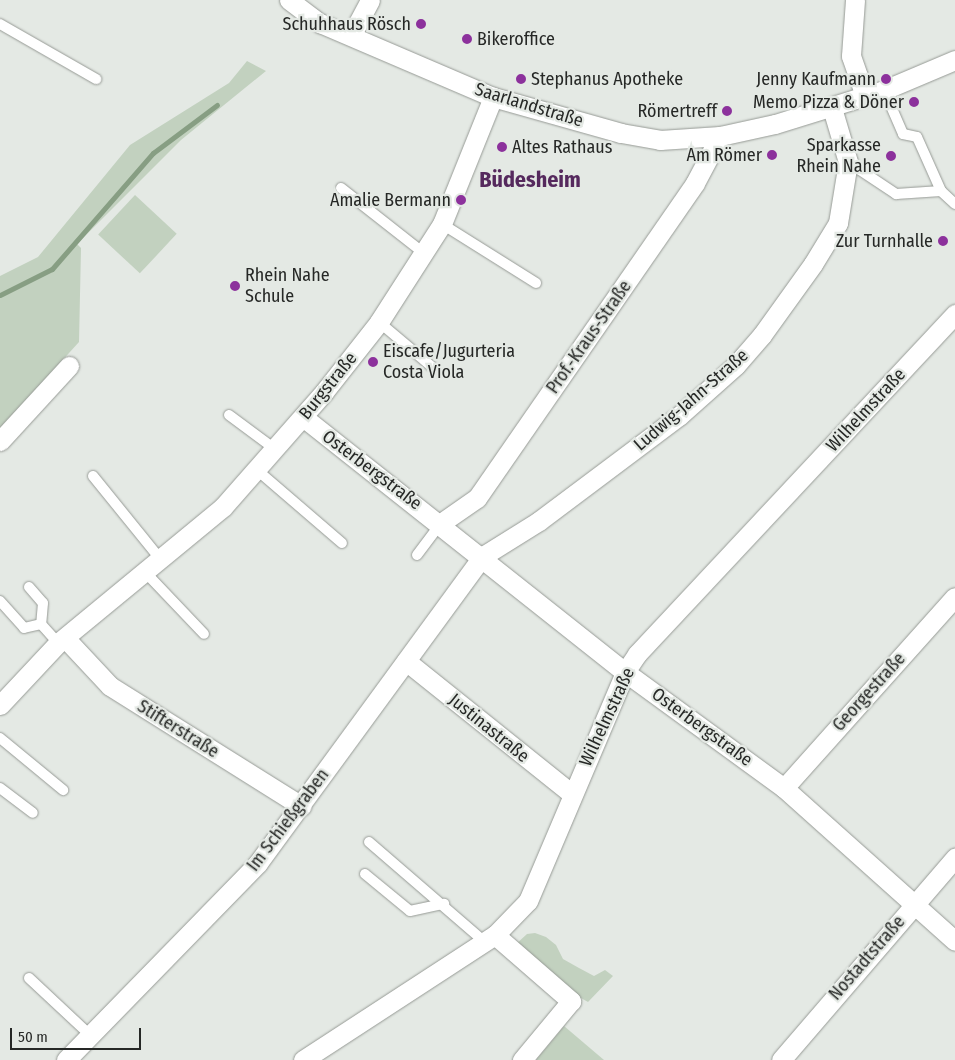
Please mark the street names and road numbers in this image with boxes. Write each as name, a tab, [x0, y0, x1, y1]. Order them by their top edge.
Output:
street label: Saarlandstraße	[472, 78, 586, 132]
street label: Prof.-Kraus-Straße	[542, 276, 636, 398]
street label: Ludwig-Jahn-Straße	[629, 344, 753, 456]
street label: Burgstraße	[294, 348, 362, 424]
street label: Wilhelmstraße	[822, 364, 910, 456]
street label: Osterbergstraße	[318, 425, 426, 515]
street label: Georgestraße	[828, 648, 910, 736]
street label: Wilhelmstraße	[575, 664, 639, 770]
street label: Osterbergstraße	[647, 683, 757, 771]
street label: Justinastraße	[444, 689, 534, 767]
street label: Stifterstraße	[133, 695, 223, 763]
street label: Im Schießgraben	[242, 764, 334, 876]
street label: Nostadtstraße	[824, 911, 910, 1005]

